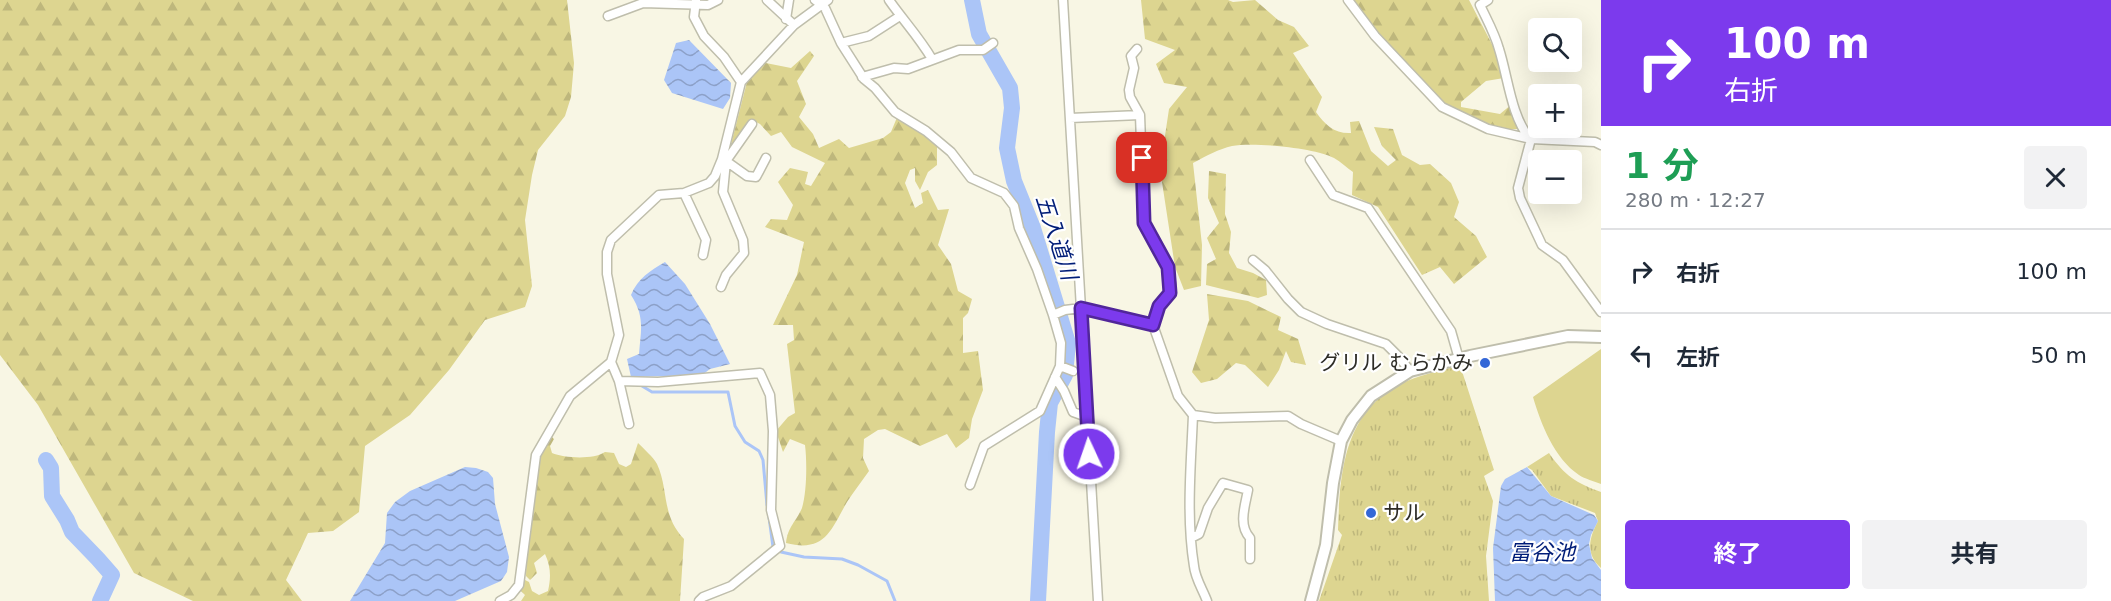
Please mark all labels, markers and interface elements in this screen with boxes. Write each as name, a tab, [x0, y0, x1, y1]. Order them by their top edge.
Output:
map controls	[1528, 18, 1582, 204]
button: search	[1528, 18, 1582, 72]
text: 100 m	[1724, 19, 1870, 68]
icon: right	[1625, 24, 1703, 102]
text: 右折	[1724, 75, 1778, 106]
button: +	[1528, 84, 1582, 138]
pin	[1116, 132, 1167, 183]
icon: arrive	[1125, 141, 1158, 174]
text: 1 分	[1625, 145, 1699, 186]
button: close	[2024, 146, 2087, 209]
button: −	[1528, 150, 1582, 204]
text: 280 m · 12:27	[1625, 188, 1766, 212]
water label: 五入道川	[1031, 191, 1083, 285]
icon: right	[1625, 255, 1658, 288]
text: 100 m	[2017, 259, 2087, 284]
text: 右折	[1676, 261, 1720, 286]
icon: left	[1625, 339, 1658, 372]
text: 50 m	[2031, 343, 2087, 368]
text: 左折	[1676, 345, 1720, 370]
place label: グリル むらかみ	[1319, 351, 1473, 375]
marker: グリル むらかみ	[1478, 356, 1492, 370]
position arrow	[1057, 422, 1121, 486]
place label: サル	[1383, 501, 1425, 525]
marker: サル	[1364, 506, 1378, 520]
button: 終了	[1625, 520, 1850, 589]
button: 共有	[1862, 520, 2087, 589]
water label: 富谷池	[1509, 540, 1577, 565]

